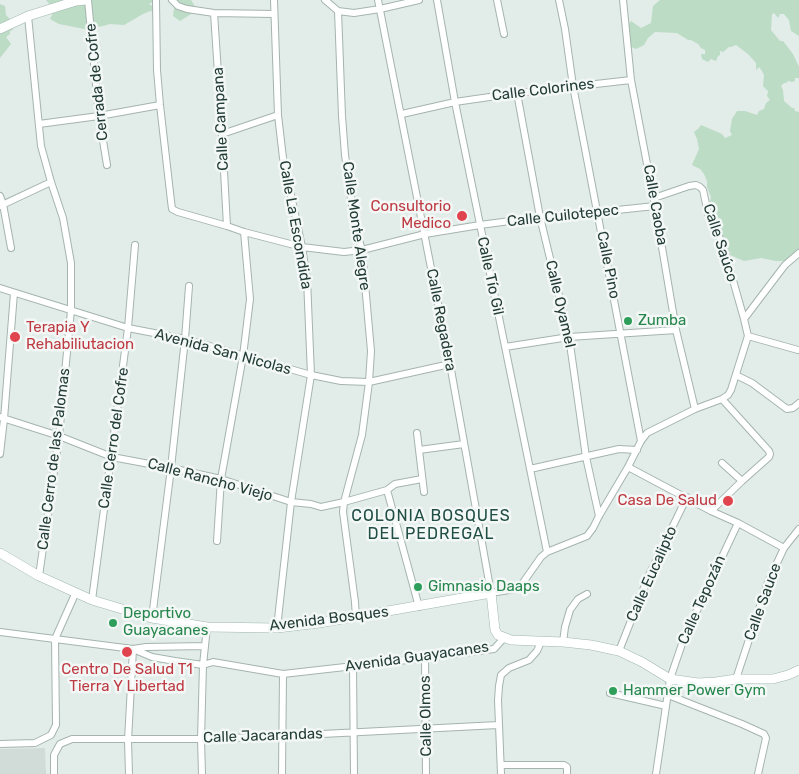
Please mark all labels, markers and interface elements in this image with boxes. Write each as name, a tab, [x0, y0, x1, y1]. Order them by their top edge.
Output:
street label: Cerrada de Cofre	[82, 22, 112, 142]
street label: Calle Campana	[209, 67, 233, 171]
street label: Calle Colorines	[491, 75, 595, 105]
street label: Calle La Escondida	[275, 159, 315, 291]
street label: Calle Monte Alegre	[338, 160, 374, 292]
street label: Calle Caoba	[639, 163, 671, 247]
place label: Consultorio Medico	[371, 198, 451, 233]
street label: Calle Cuilotepec	[506, 201, 620, 231]
street label: Calle Saúco	[699, 202, 741, 284]
marker: Consultorio Medico	[455, 209, 469, 223]
street label: Calle Pino	[593, 230, 623, 300]
street label: Calle Tío Gil	[473, 235, 507, 317]
street label: Calle Oyamel	[541, 258, 579, 350]
street label: Calle Regadera	[422, 267, 460, 373]
place label: Zumba	[638, 312, 686, 330]
marker: Zumba	[622, 315, 634, 327]
place label: Terapia Y Rehabiliutacion	[26, 319, 134, 354]
street label: Avenida San Nicolas	[153, 325, 293, 379]
marker: Terapia Y Rehabiliutacion	[8, 330, 22, 344]
street label: Calle Cerro del Cofre	[95, 366, 133, 510]
street label: Calle Cerro de las Palomas	[34, 367, 74, 551]
street label: Calle Rancho Viejo	[145, 455, 275, 505]
place label: Casa De Salud	[618, 492, 717, 510]
marker: Casa De Salud	[721, 494, 735, 508]
district label: COLONIA BOSQUES DEL PEDREGAL	[349, 506, 513, 544]
street label: Calle Eucalipto	[623, 523, 681, 625]
street label: Calle Tepozán	[674, 553, 730, 647]
street label: Calle Sauce	[741, 561, 785, 643]
place label: Gimnasio Daaps	[428, 578, 540, 596]
marker: Gimnasio Daaps	[412, 581, 424, 593]
street label: Avenida Bosques	[268, 603, 390, 635]
place label: Deportivo Guayacanes	[123, 605, 208, 640]
marker: Deportivo Guayacanes	[107, 617, 119, 629]
street label: Avenida Guayacanes	[344, 638, 490, 676]
marker: Centro De Salud T1 Tierra Y Libertad	[120, 645, 134, 659]
place label: Centro De Salud T1 Tierra Y Libertad	[61, 661, 193, 696]
street label: Calle Olmos	[416, 675, 436, 757]
place label: Hammer Power Gym	[623, 682, 766, 700]
marker: Hammer Power Gym	[607, 685, 619, 697]
street label: Calle Jacarandas	[203, 725, 323, 747]

